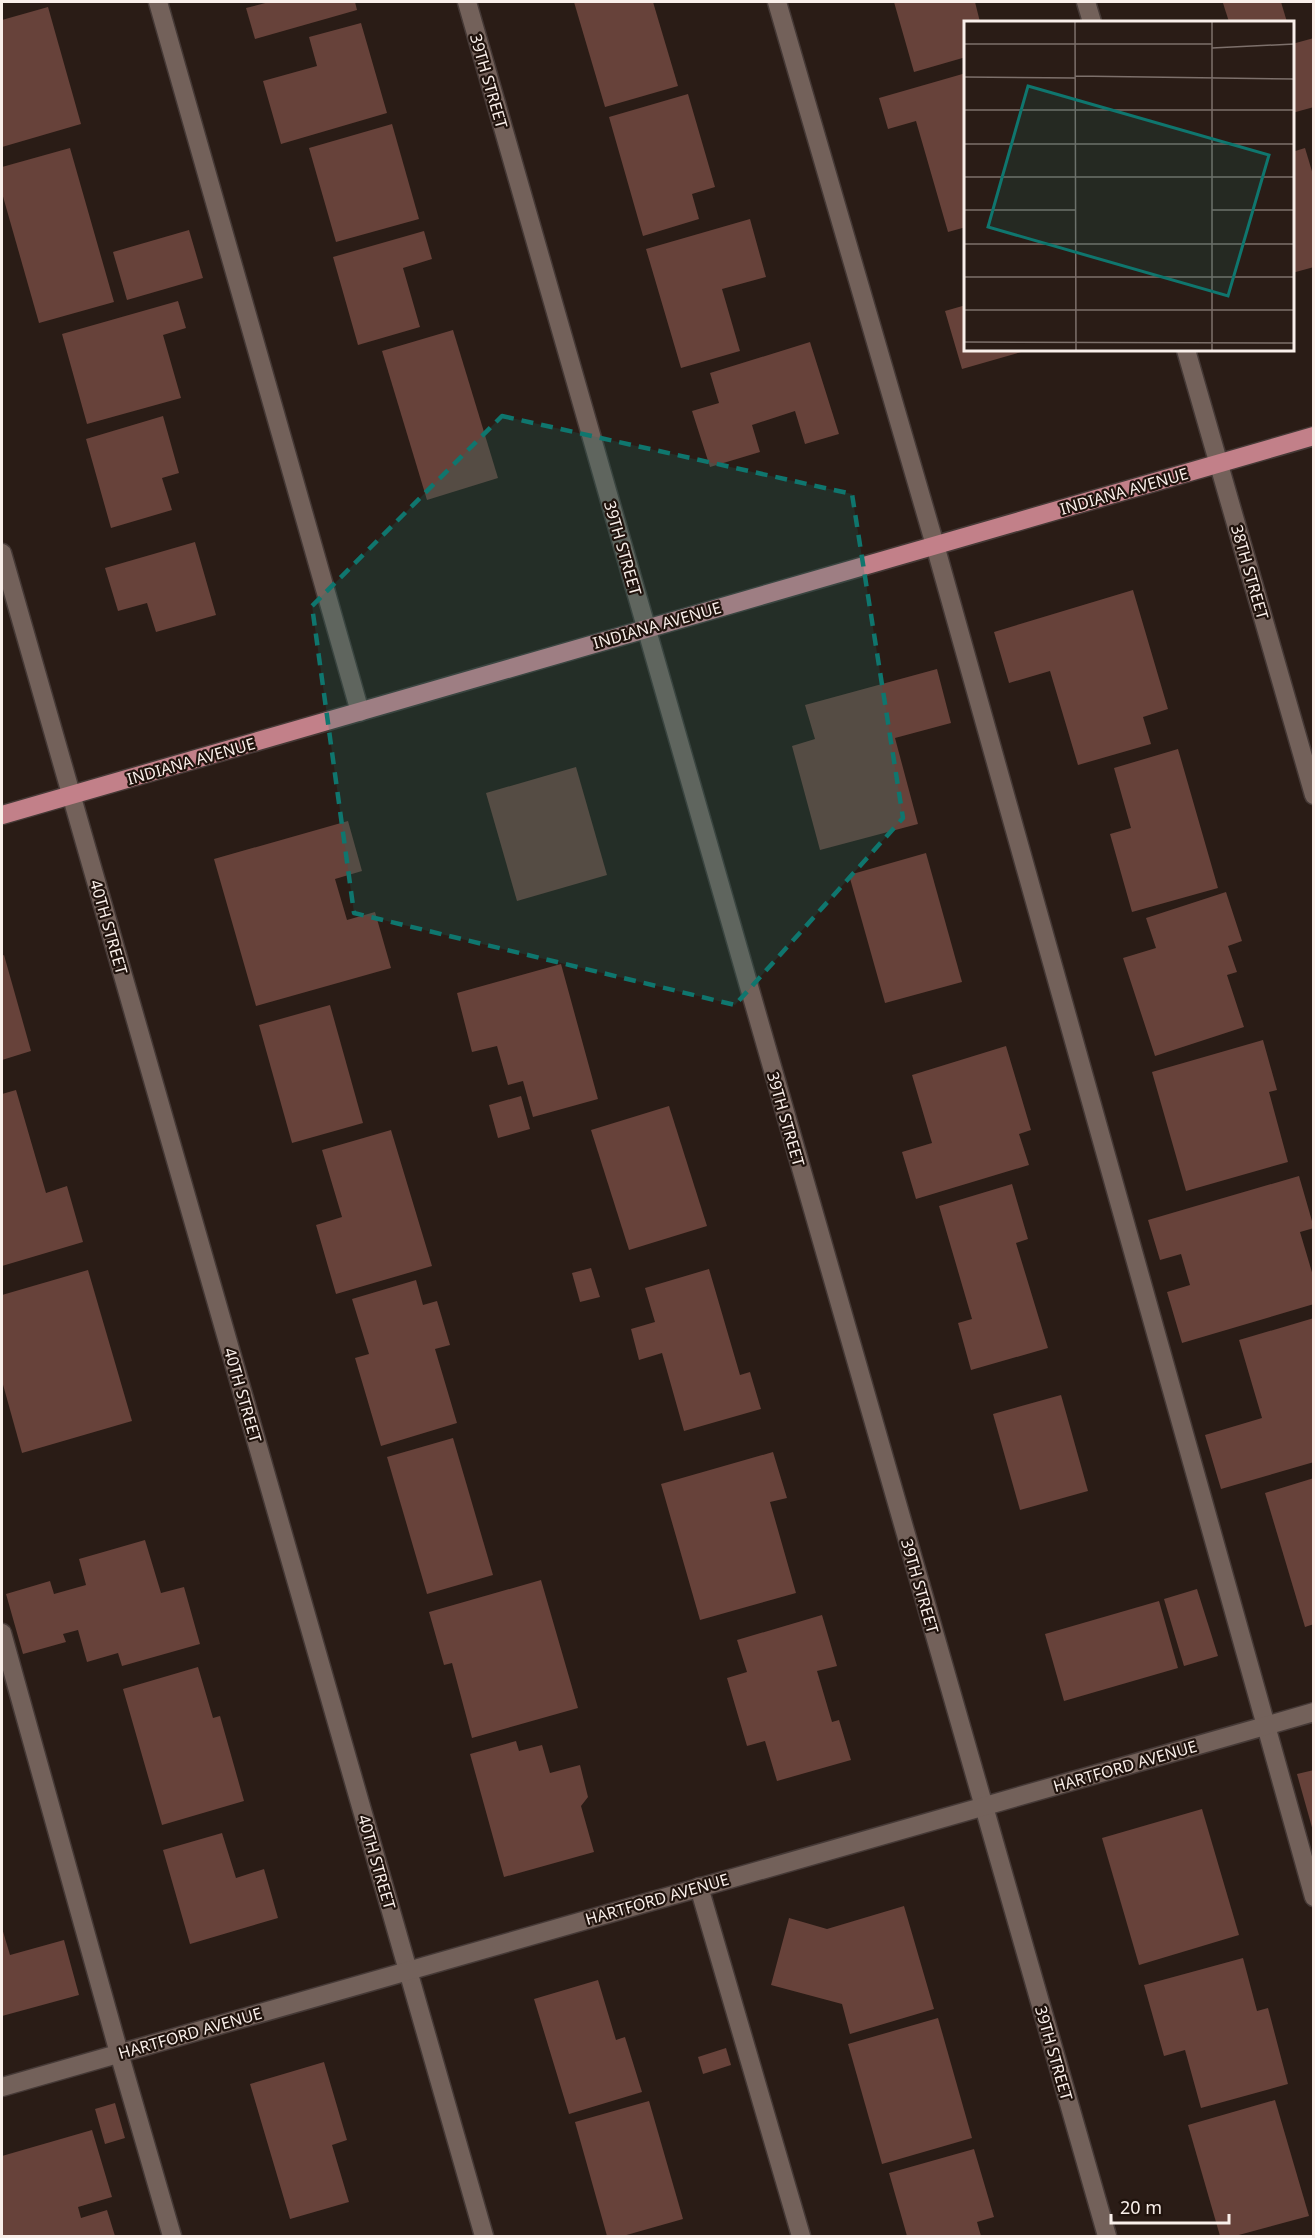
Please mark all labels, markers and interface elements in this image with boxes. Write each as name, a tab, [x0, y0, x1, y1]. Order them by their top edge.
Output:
inset map	[964, 21, 1294, 351]
street label: 39TH STREET	[465, 31, 513, 131]
street label: INDIANA AVENUE	[1057, 462, 1191, 520]
street label: 39TH STREET	[599, 498, 647, 598]
street label: 38TH STREET	[1226, 522, 1274, 622]
street label: INDIANA AVENUE	[590, 596, 724, 654]
street label: INDIANA AVENUE	[124, 732, 258, 790]
street label: 40TH STREET	[85, 877, 133, 977]
street label: 39TH STREET	[762, 1069, 810, 1169]
street label: 40TH STREET	[219, 1345, 267, 1445]
street label: 39TH STREET	[896, 1536, 944, 1636]
street label: HARTFORD AVENUE	[1051, 1735, 1199, 1797]
street label: 40TH STREET	[353, 1812, 401, 1912]
street label: HARTFORD AVENUE	[583, 1868, 731, 1930]
street label: HARTFORD AVENUE	[116, 2002, 264, 2064]
street label: 39TH STREET	[1030, 2003, 1078, 2103]
scale bar	[1111, 2187, 1230, 2225]
text: 20 m	[1120, 2195, 1162, 2219]

